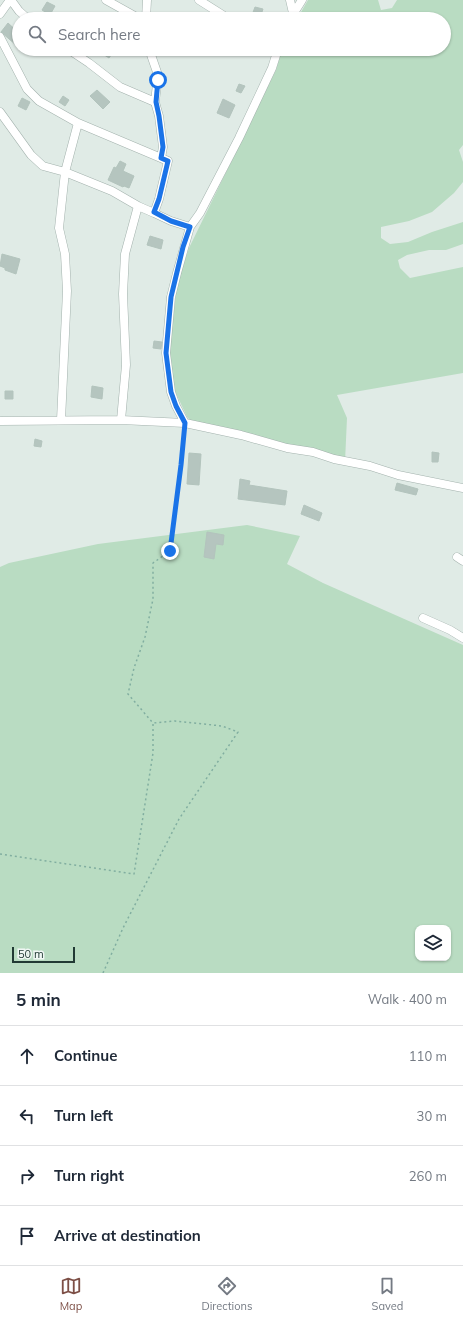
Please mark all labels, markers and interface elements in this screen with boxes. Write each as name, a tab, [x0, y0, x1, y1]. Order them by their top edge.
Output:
search box	[12, 12, 451, 56]
icon: search	[26, 23, 48, 45]
text: Search here	[58, 25, 140, 44]
route start	[149, 71, 167, 89]
route end	[161, 542, 179, 560]
map controls	[415, 925, 451, 961]
button: layers	[415, 925, 451, 961]
scale bar	[12, 945, 75, 964]
text: 50 m	[18, 947, 44, 961]
text: 5 min	[16, 989, 61, 1010]
text: Walk · 400 m	[368, 991, 447, 1007]
icon: ahead	[16, 1045, 38, 1067]
text: Continue	[54, 1046, 117, 1065]
text: 110 m	[409, 1048, 447, 1064]
icon: left	[16, 1105, 38, 1127]
text: Turn left	[54, 1106, 113, 1125]
text: 30 m	[417, 1108, 447, 1124]
icon: right	[16, 1165, 38, 1187]
text: Turn right	[54, 1166, 124, 1185]
text: 260 m	[409, 1168, 447, 1184]
icon: arrive	[16, 1225, 38, 1247]
text: Arrive at destination	[54, 1226, 201, 1245]
tab: Map	[60, 1275, 82, 1313]
tab: Directions	[202, 1275, 252, 1313]
tab: Saved	[372, 1275, 403, 1313]

